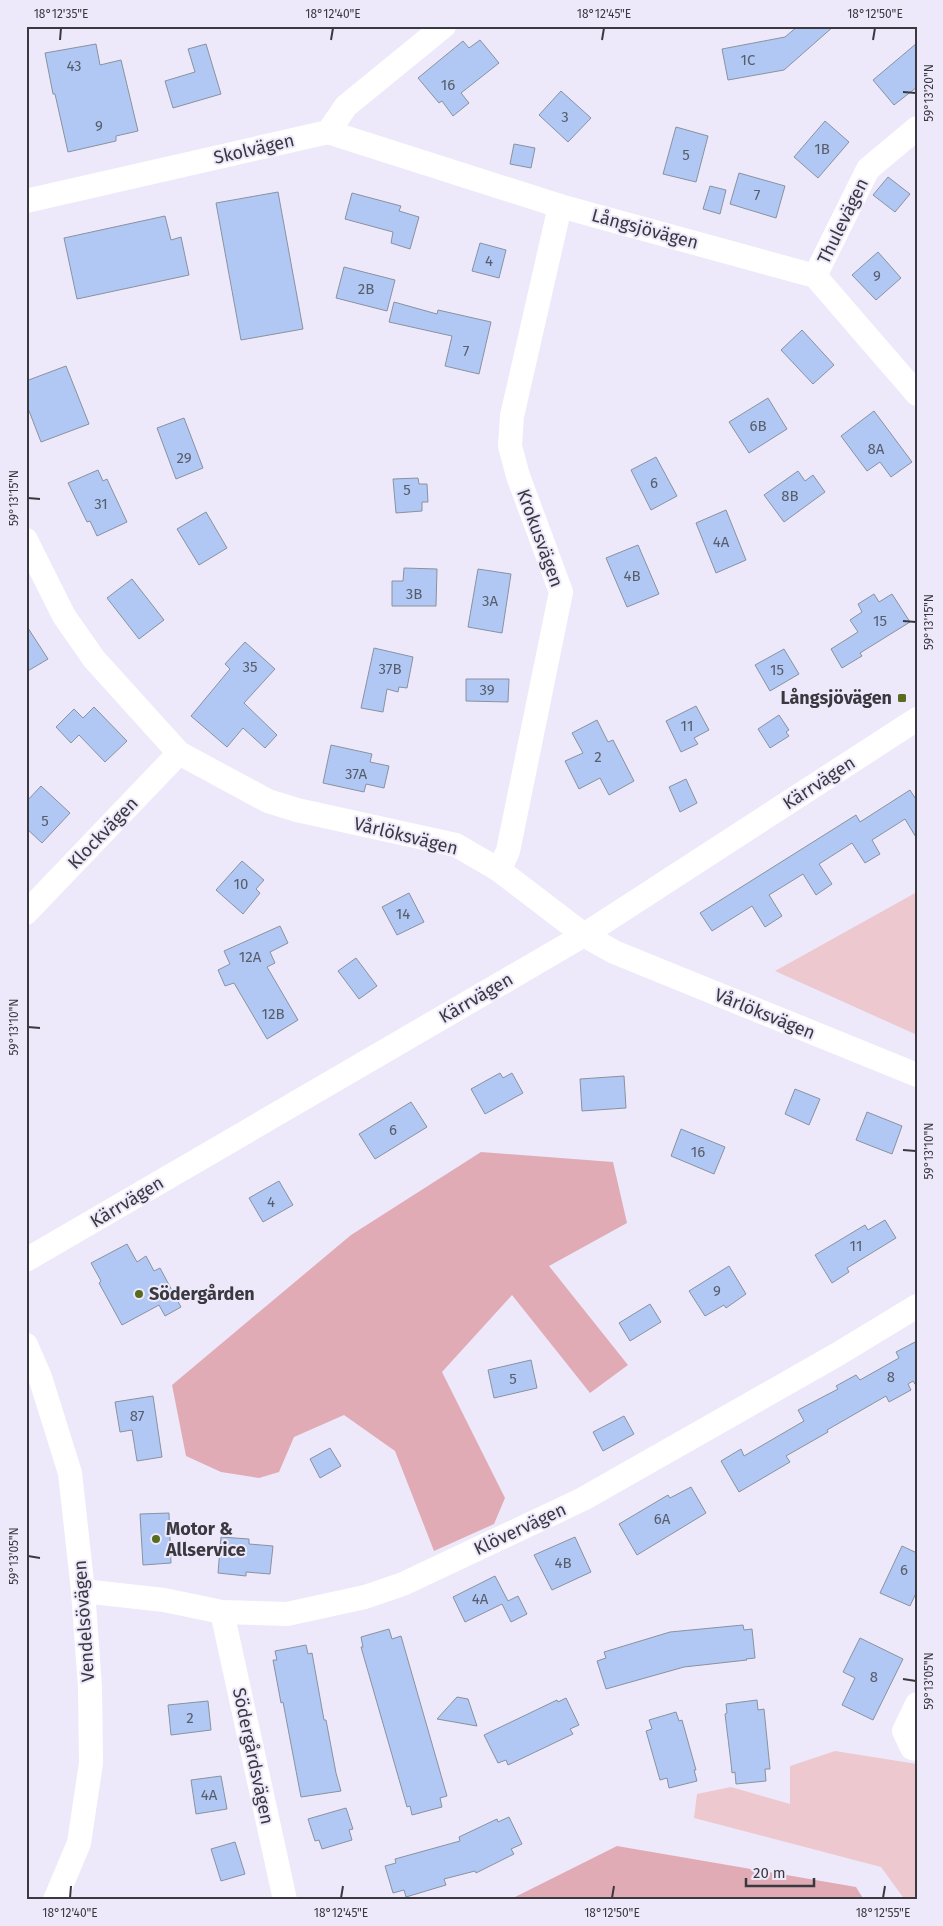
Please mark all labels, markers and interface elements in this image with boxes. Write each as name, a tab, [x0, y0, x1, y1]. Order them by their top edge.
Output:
text: 18°12'35"E	[34, 7, 88, 21]
text: 18°12'40"E	[305, 7, 361, 21]
text: 18°12'45"E	[577, 7, 631, 21]
text: 18°12'50"E	[847, 7, 903, 21]
house number: 1C	[741, 51, 756, 69]
house number: 43	[66, 57, 82, 75]
text: 59°13'20"N	[922, 64, 936, 122]
house number: 16	[441, 76, 455, 94]
house number: 3	[561, 108, 569, 126]
house number: 9	[95, 117, 103, 135]
street label: Skolvägen	[212, 129, 296, 169]
house number: 1B	[814, 140, 830, 158]
house number: 5	[682, 146, 690, 164]
street label: Thulevägen	[813, 174, 873, 268]
house number: 7	[754, 186, 761, 204]
street label: Långsjövägen	[589, 204, 701, 254]
house number: 4	[485, 252, 493, 270]
house number: 9	[873, 267, 881, 285]
house number: 2B	[358, 280, 374, 298]
house number: 7	[463, 342, 470, 360]
house number: 6B	[749, 417, 767, 435]
house number: 8A	[868, 440, 885, 458]
house number: 29	[176, 449, 192, 467]
text: 59°13'15"N	[7, 470, 21, 526]
house number: 6	[650, 474, 658, 492]
house number: 5	[403, 481, 411, 499]
street label: Krokusvägen	[512, 486, 568, 590]
house number: 8B	[781, 487, 799, 505]
house number: 31	[94, 495, 108, 513]
house number: 4A	[713, 533, 730, 551]
house number: 4B	[623, 567, 641, 585]
house number: 3B	[406, 585, 422, 603]
house number: 3A	[482, 592, 498, 610]
text: 59°13'15"N	[922, 594, 936, 650]
house number: 15	[873, 612, 887, 630]
house number: 35	[242, 658, 258, 676]
house number: 37B	[378, 660, 402, 678]
house number: 15	[770, 661, 784, 679]
house number: 39	[479, 681, 495, 699]
place label: Långsjövägen	[780, 687, 892, 709]
marker: Långsjövägen	[896, 692, 908, 704]
house number: 11	[681, 717, 693, 735]
house number: 2	[594, 748, 602, 766]
street label: Kärrvägen	[779, 752, 859, 814]
house number: 37A	[345, 765, 368, 783]
street label: Klockvägen	[63, 792, 143, 874]
house number: 5	[41, 812, 49, 830]
street label: Vårlöksvägen	[352, 812, 460, 860]
house number: 10	[234, 875, 248, 893]
house number: 14	[396, 905, 410, 923]
house number: 12A	[239, 948, 262, 966]
street label: Kärrvägen	[435, 968, 517, 1028]
street label: Vårlöksvägen	[711, 984, 819, 1044]
text: 59°13'10"N	[7, 999, 21, 1055]
house number: 12B	[261, 1005, 285, 1023]
house number: 6	[389, 1121, 397, 1139]
text: 59°13'10"N	[922, 1123, 936, 1179]
house number: 16	[691, 1143, 705, 1161]
street label: Kärrvägen	[86, 1172, 168, 1232]
house number: 4	[267, 1193, 275, 1211]
house number: 11	[850, 1237, 862, 1255]
house number: 9	[713, 1282, 721, 1300]
place label: Södergården	[149, 1283, 255, 1305]
marker: Södergården	[133, 1288, 145, 1300]
house number: 8	[887, 1368, 895, 1386]
house number: 5	[509, 1370, 517, 1388]
house number: 87	[130, 1407, 145, 1425]
street label: Klövervägen	[470, 1498, 570, 1560]
house number: 6A	[654, 1510, 671, 1528]
place label: Motor & Allservice	[165, 1518, 246, 1561]
text: 59°13'05"N	[7, 1527, 21, 1585]
marker: Motor & Allservice	[150, 1533, 162, 1545]
house number: 4B	[554, 1554, 572, 1572]
street label: Vendelsövägen	[69, 1559, 99, 1683]
house number: 6	[900, 1561, 908, 1579]
house number: 4A	[472, 1590, 489, 1608]
text: 59°13'05"N	[922, 1652, 936, 1710]
house number: 8	[870, 1668, 878, 1686]
street label: Södergårdsvägen	[228, 1686, 278, 1826]
house number: 2	[186, 1709, 194, 1727]
house number: 4A	[201, 1786, 218, 1804]
scale bar	[746, 1856, 813, 1888]
text: 20 m	[753, 1864, 786, 1882]
text: 18°12'40"E	[42, 1906, 98, 1920]
text: 18°12'45"E	[314, 1906, 368, 1920]
text: 18°12'50"E	[584, 1906, 640, 1920]
text: 18°12'55"E	[856, 1906, 910, 1920]

